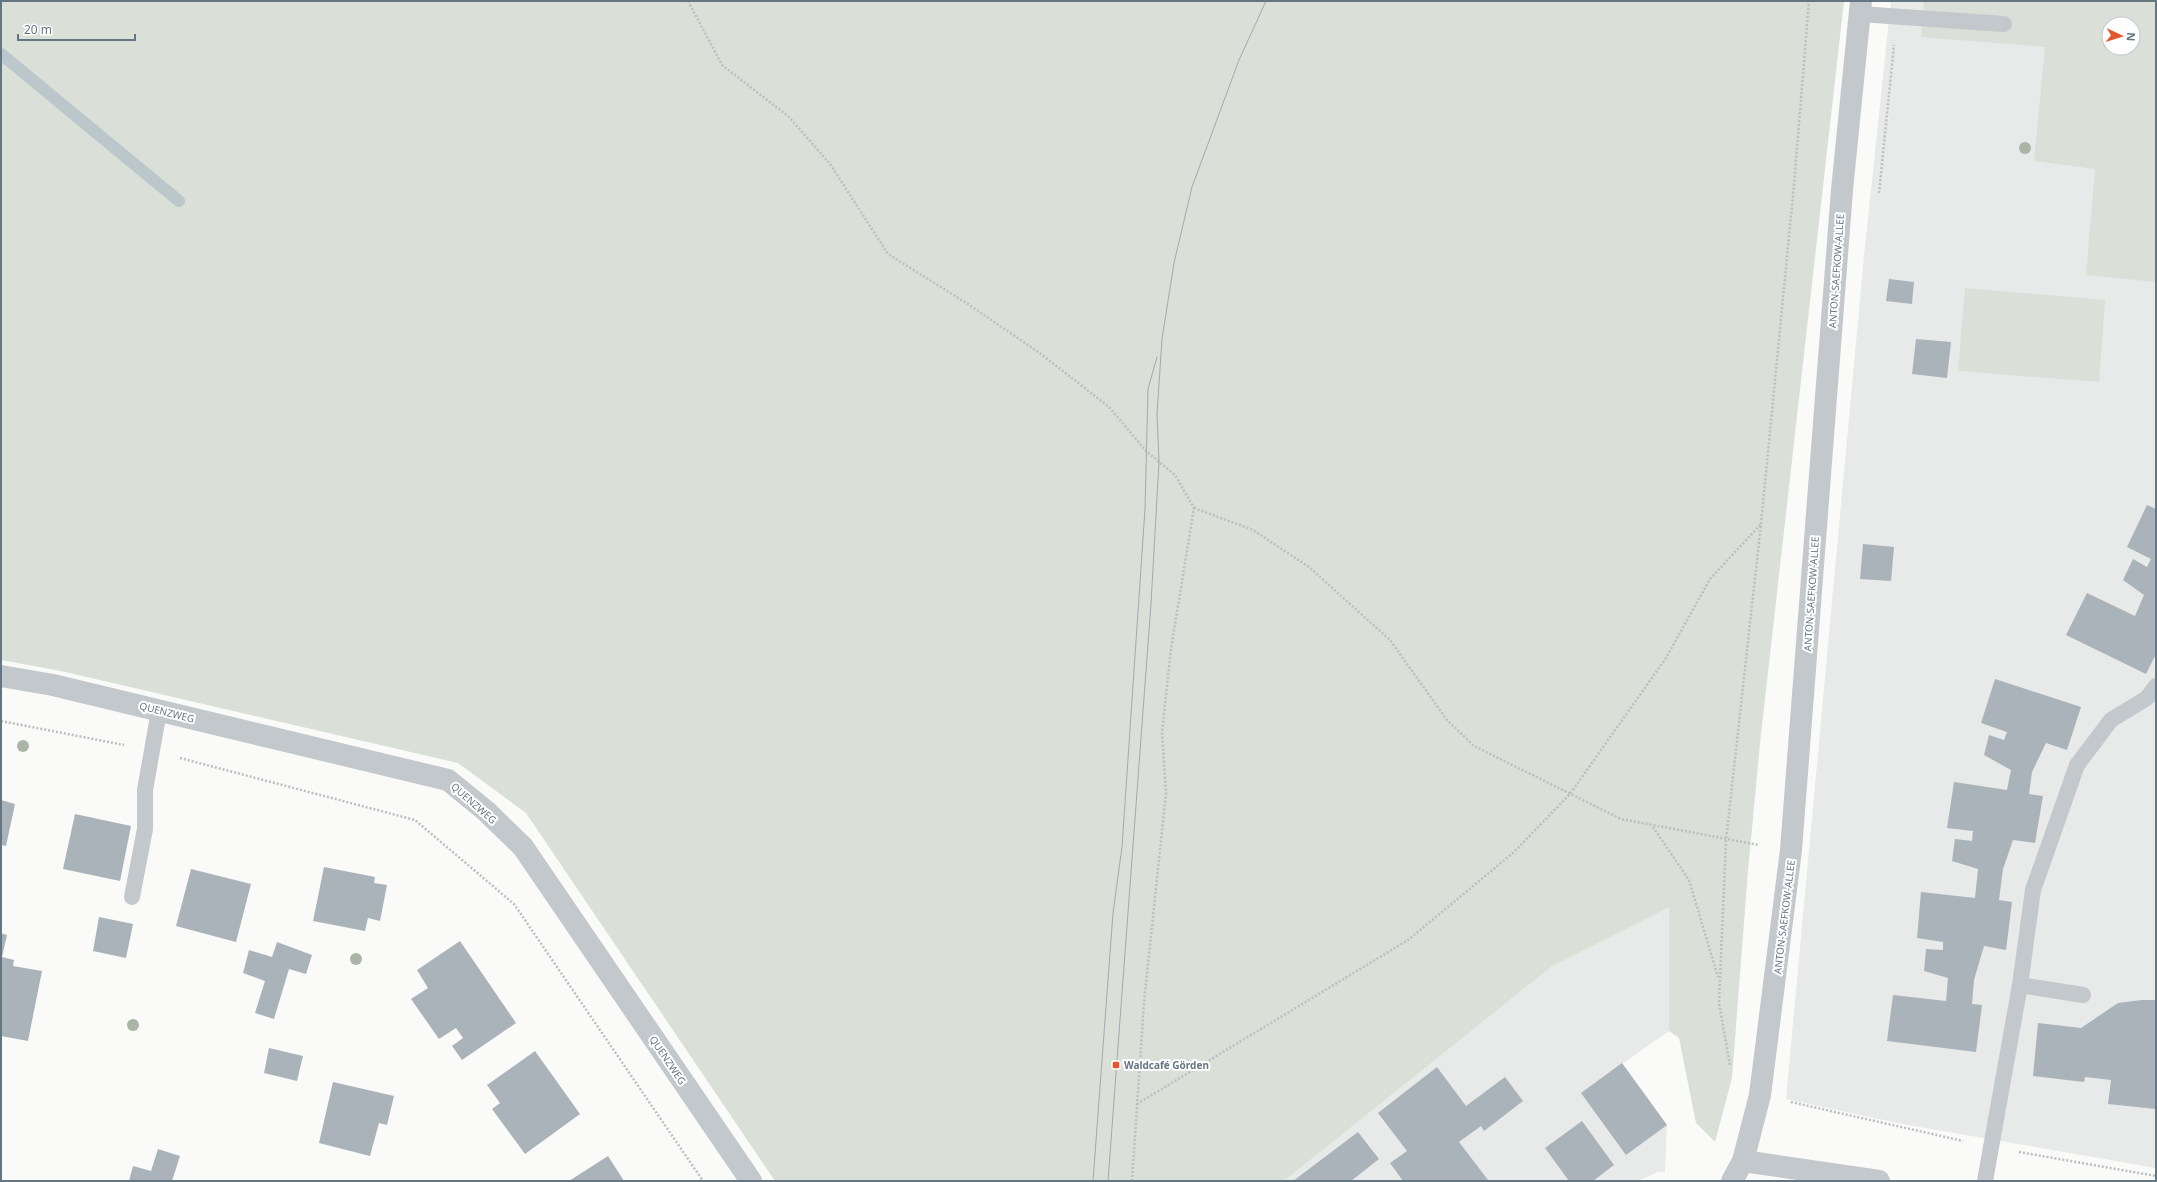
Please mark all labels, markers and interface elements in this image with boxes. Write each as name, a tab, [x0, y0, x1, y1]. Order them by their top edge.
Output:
scale bar	[18, 16, 135, 42]
north arrow	[2101, 16, 2141, 56]
text: 20 m	[24, 21, 52, 38]
text: N	[2124, 32, 2139, 42]
street label: ANTON-SAEFKOW-ALLEE	[1825, 213, 1847, 329]
street label: ANTON-SAEFKOW-ALLEE	[1800, 536, 1822, 652]
street label: QUENZWEG	[138, 698, 196, 726]
street label: QUENZWEG	[448, 779, 500, 827]
street label: ANTON-SAEFKOW-ALLEE	[1770, 859, 1798, 975]
street label: QUENZWEG	[647, 1033, 689, 1087]
place label: Waldcafé Görden	[1124, 1058, 1209, 1072]
marker: Waldcafé Görden	[1111, 1060, 1121, 1070]

